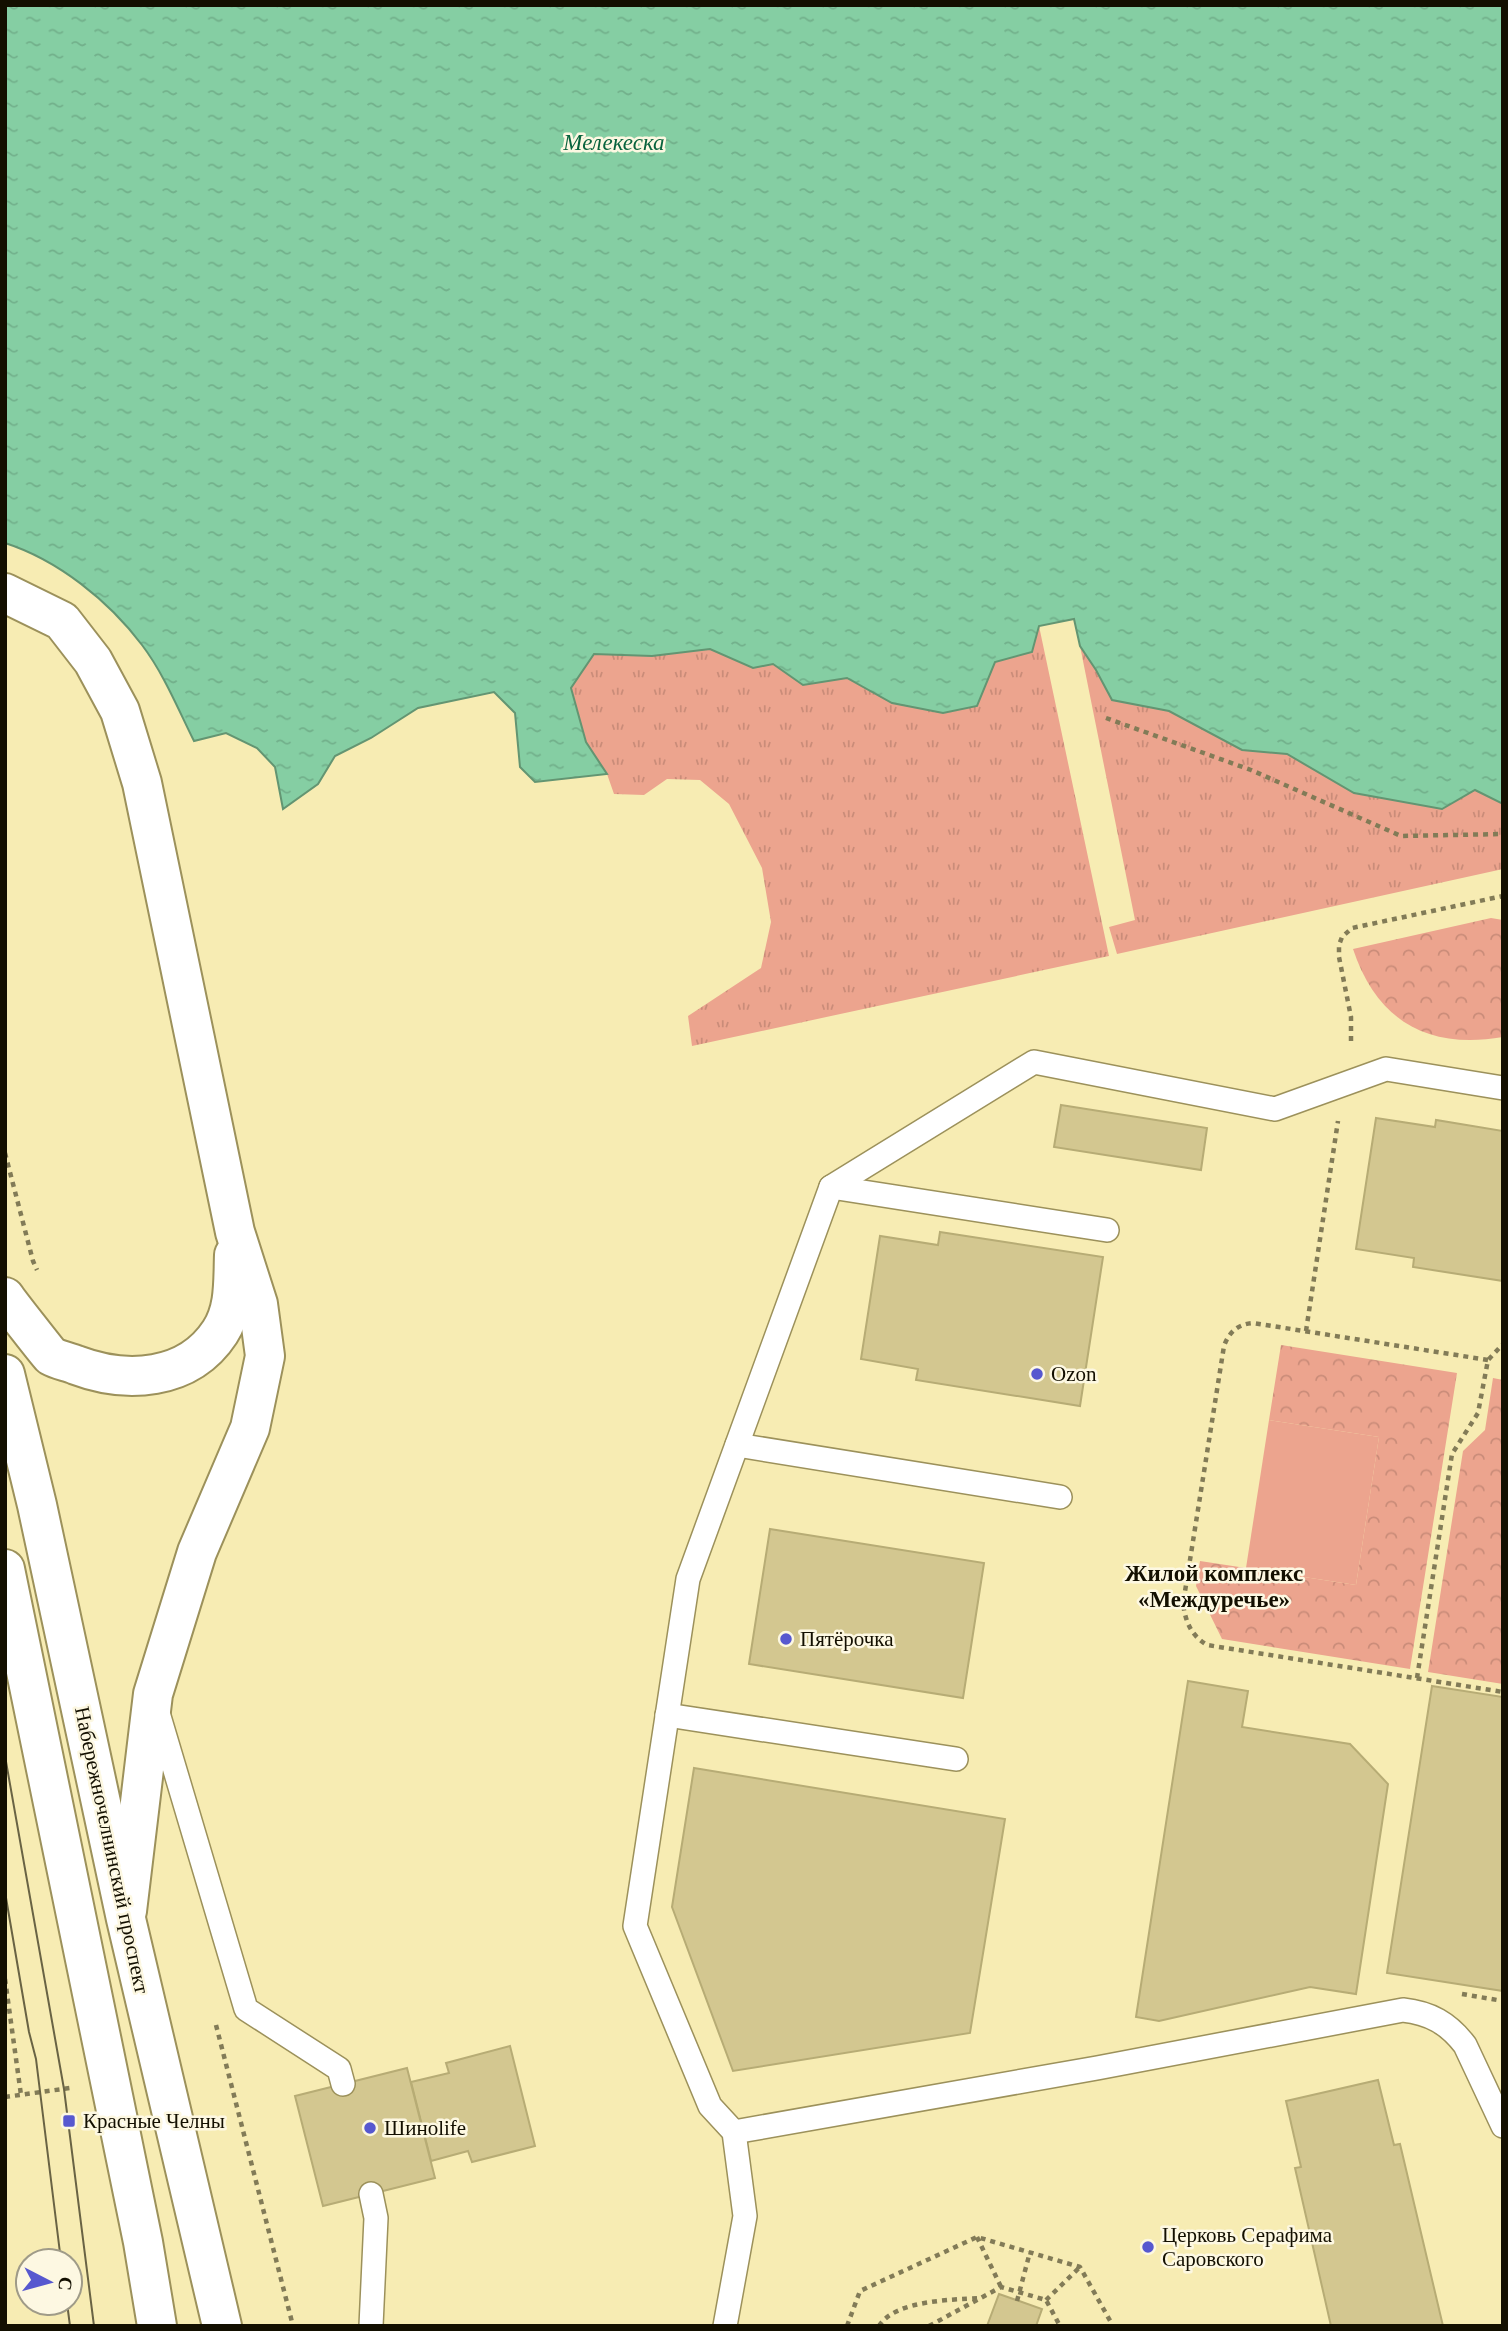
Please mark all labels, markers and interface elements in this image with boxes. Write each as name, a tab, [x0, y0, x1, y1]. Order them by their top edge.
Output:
water label: Мелекеска	[562, 130, 665, 155]
place label: Ozon	[1051, 1362, 1097, 1386]
marker: Ozon	[1029, 1366, 1045, 1382]
district label: Жилой комплекс «Междуречье»	[1125, 1561, 1303, 1612]
place label: Пятёрочка	[800, 1627, 894, 1651]
marker: Пятёрочка	[778, 1631, 794, 1647]
street label: Набережночелнинский проспект	[70, 1704, 154, 1996]
place label: Красные Челны	[83, 2109, 225, 2133]
marker: Красные Челны	[61, 2113, 77, 2129]
place label: Шиноlife	[384, 2116, 466, 2140]
marker: Шиноlife	[362, 2120, 378, 2136]
place label: Церковь Серафима Саровского	[1162, 2223, 1333, 2271]
marker: Церковь Серафима Саровского	[1140, 2239, 1156, 2255]
north arrow	[14, 2247, 84, 2317]
text: С	[54, 2276, 77, 2292]

